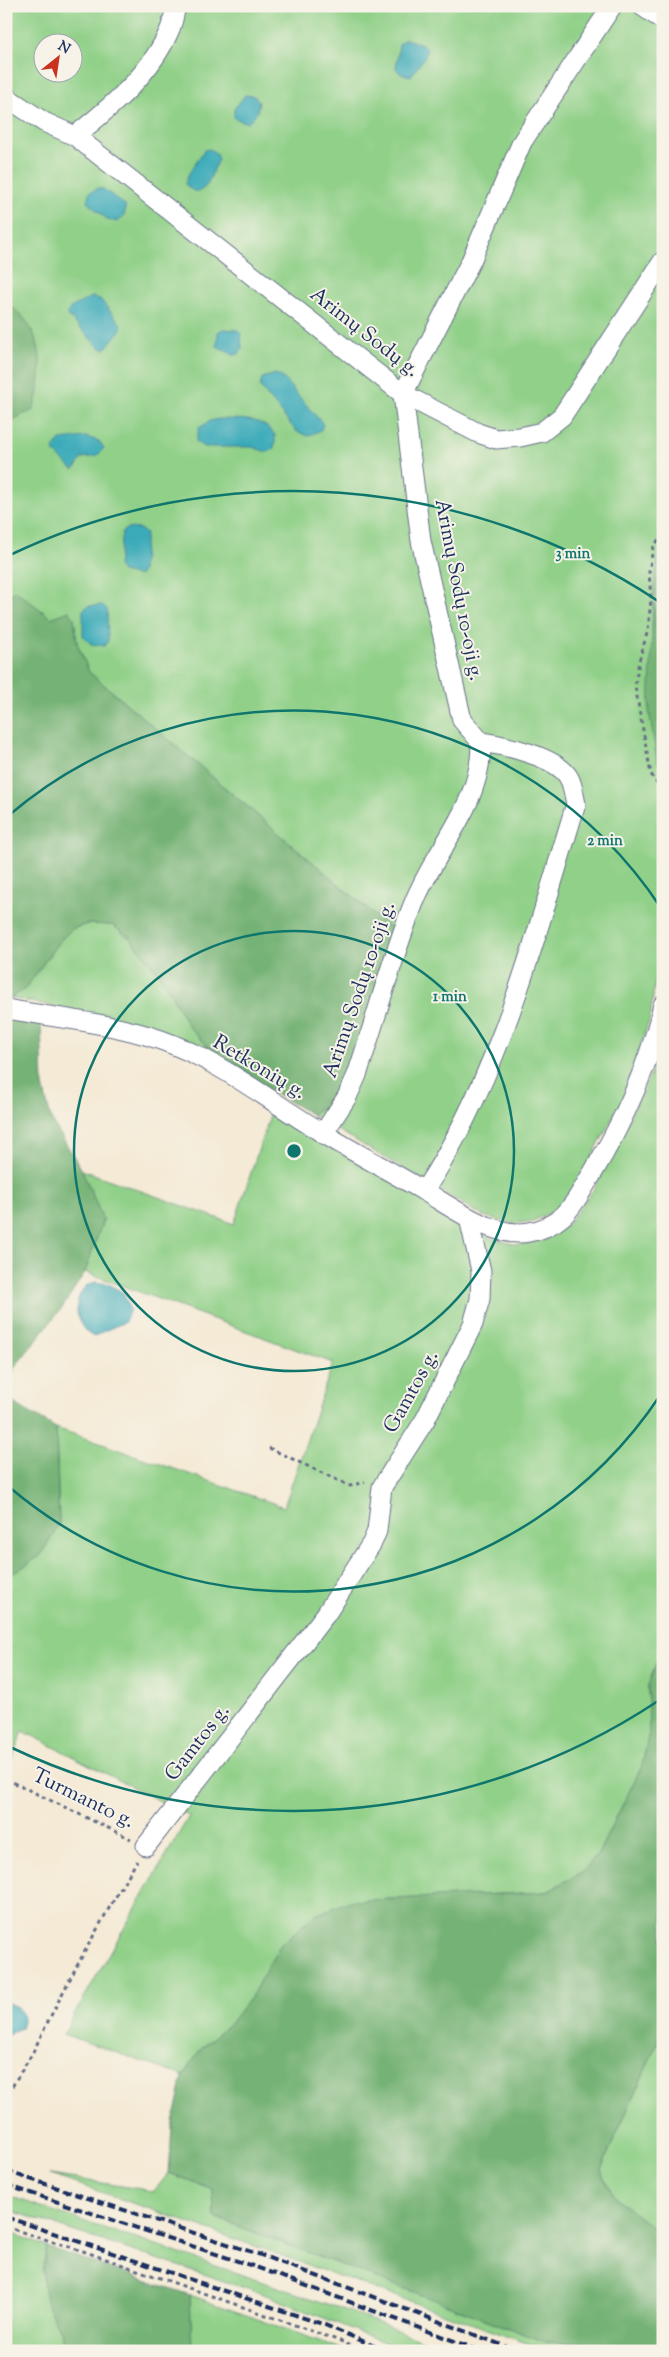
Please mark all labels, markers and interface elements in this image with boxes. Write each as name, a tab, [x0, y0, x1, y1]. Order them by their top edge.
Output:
north arrow	[32, 32, 82, 82]
text: N	[54, 37, 73, 60]
street label: Arimų Sodų g.	[303, 281, 425, 385]
street label: Arimų Sodų 10-oji g.	[426, 496, 490, 684]
text: 3 min	[556, 544, 591, 565]
text: 2 min	[587, 831, 623, 852]
street label: Arimų Sodų 10-oji g.	[316, 898, 404, 1082]
text: 1 min	[433, 987, 467, 1008]
street label: Retkonių g.	[207, 1028, 311, 1108]
centre of rings	[285, 1142, 303, 1160]
street label: Gamtos g.	[377, 1345, 447, 1439]
street label: Gamtos g.	[158, 1698, 238, 1788]
street label: Turmanto g.	[27, 1761, 139, 1837]

